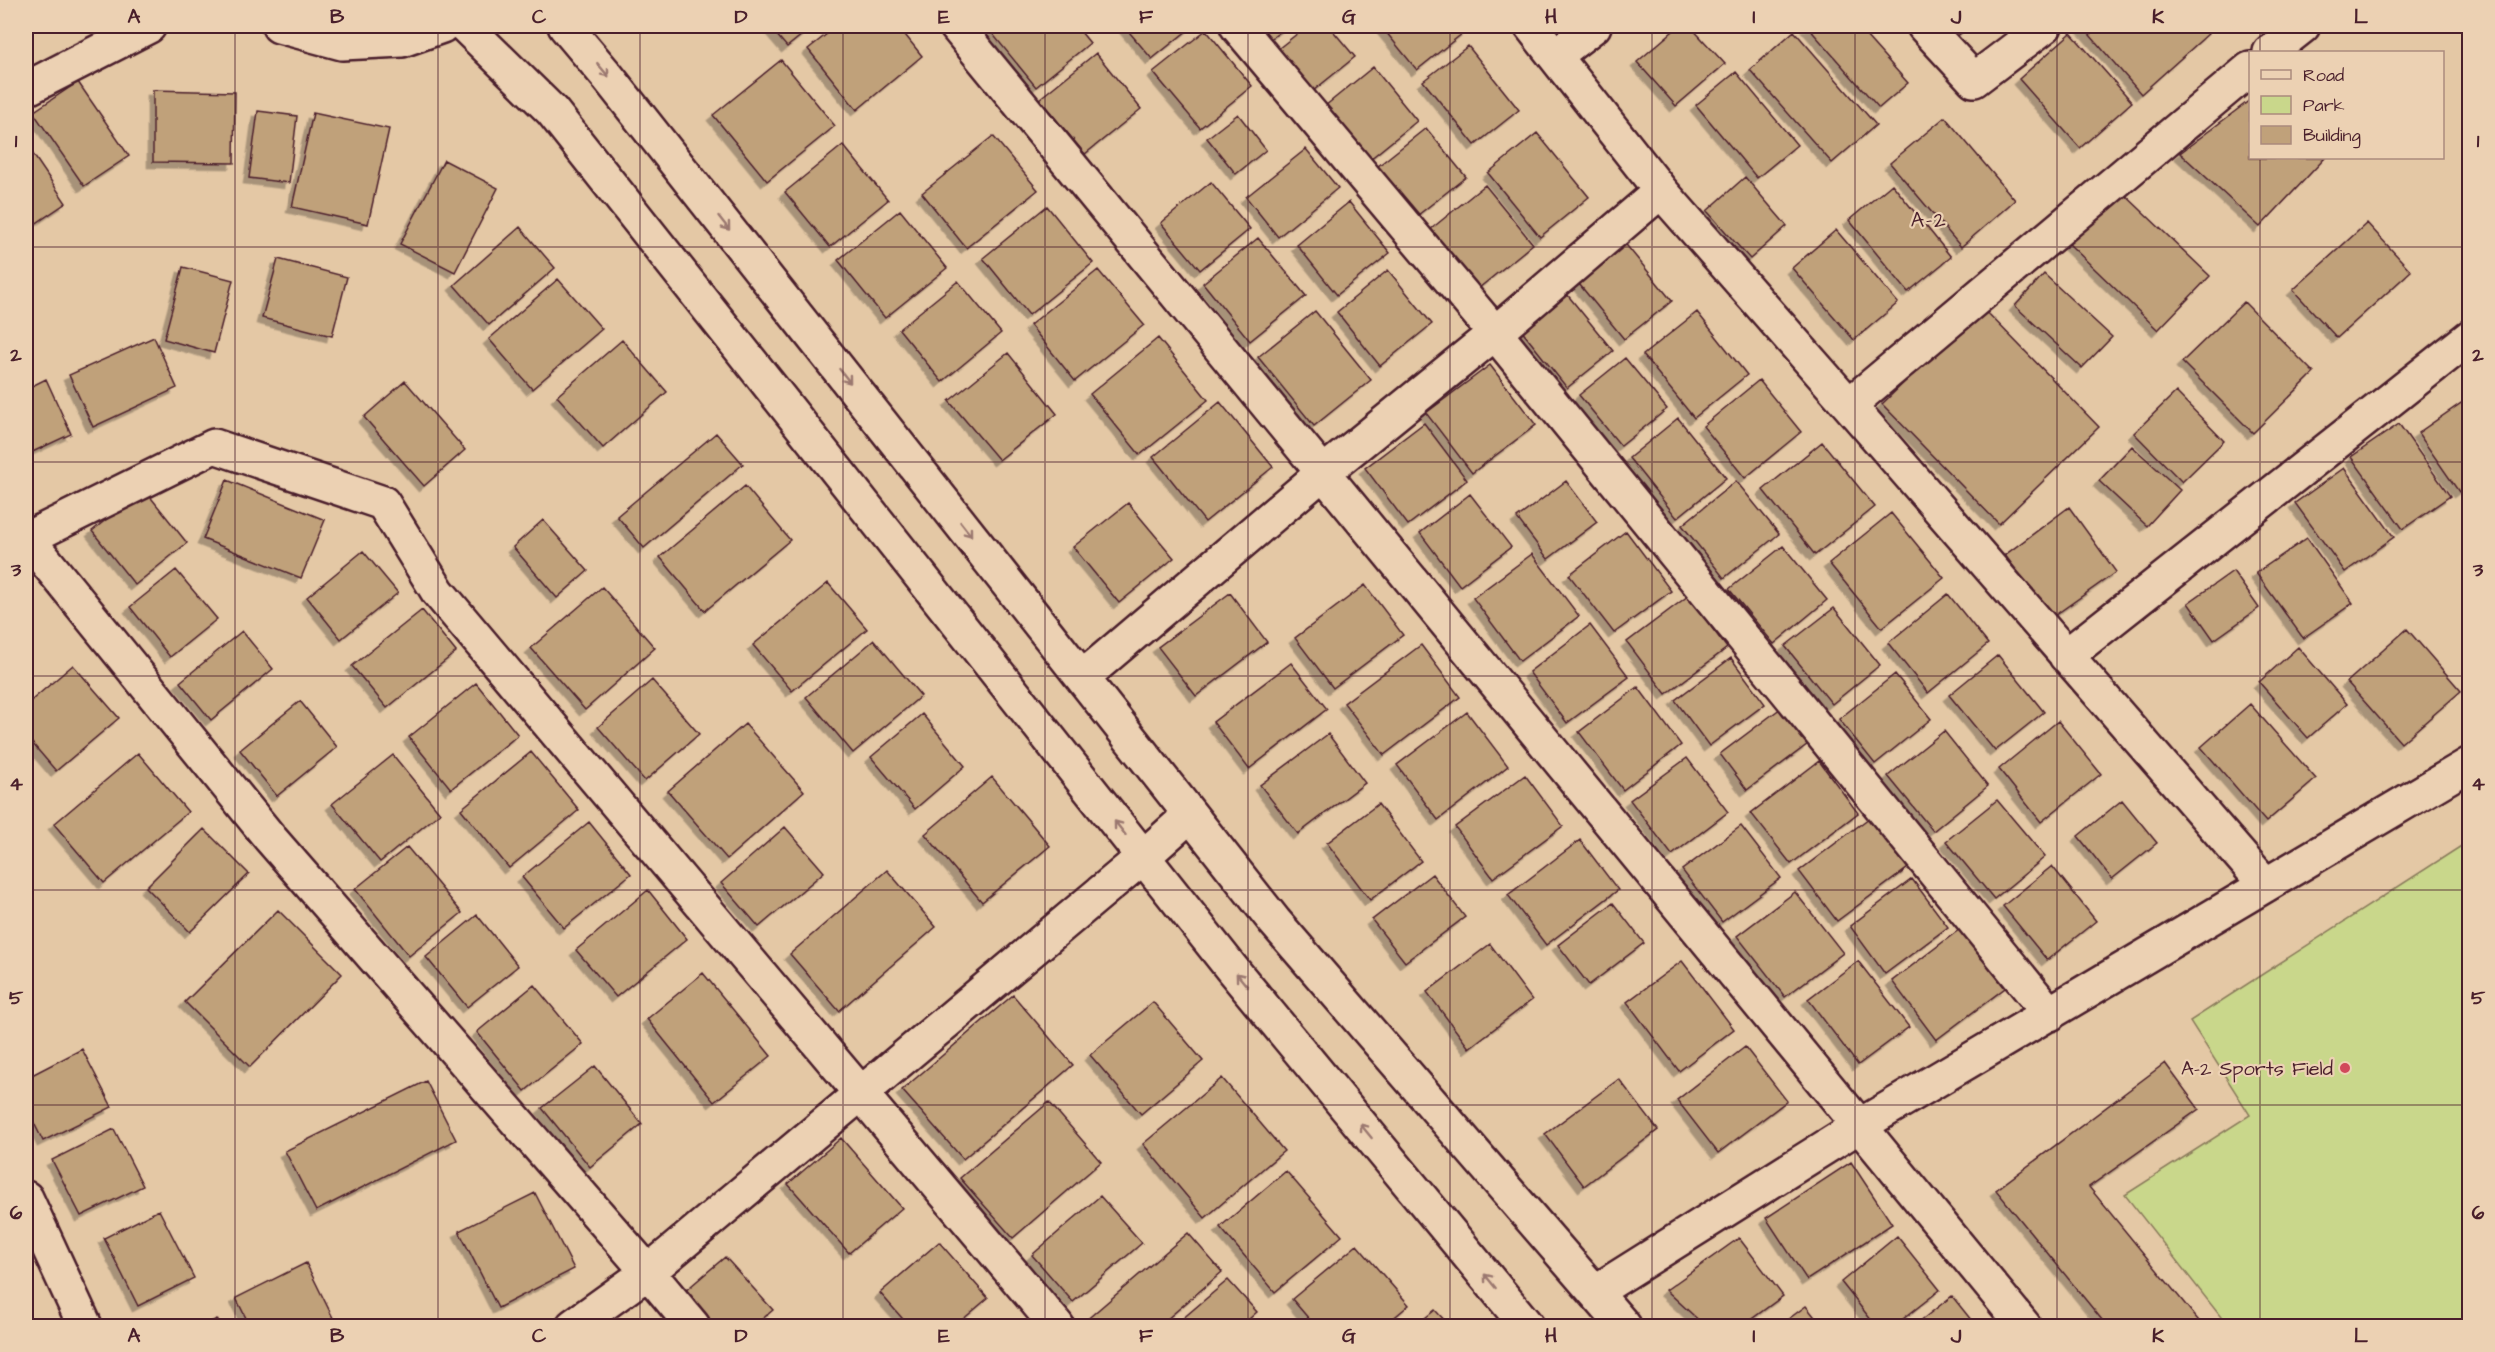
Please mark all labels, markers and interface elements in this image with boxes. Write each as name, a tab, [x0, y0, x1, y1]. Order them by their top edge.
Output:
text: A	[128, 3, 141, 31]
text: B	[330, 3, 345, 31]
text: C	[532, 3, 547, 31]
text: D	[735, 3, 748, 31]
text: E	[938, 3, 950, 31]
text: F	[1139, 3, 1154, 31]
text: G	[1342, 3, 1356, 31]
text: H	[1545, 3, 1557, 31]
text: I	[1752, 3, 1756, 31]
text: J	[1950, 3, 1962, 31]
text: K	[2152, 3, 2165, 31]
text: L	[2354, 3, 2368, 31]
legend	[2249, 51, 2444, 159]
one-way arrow	[596, 62, 610, 77]
text: Road	[2303, 63, 2344, 88]
text: Park	[2303, 93, 2345, 118]
text: Building	[2303, 123, 2361, 149]
text: 1	[15, 127, 18, 155]
text: 1	[2477, 127, 2480, 155]
district label: A-2	[1911, 206, 1947, 235]
one-way arrow	[718, 215, 731, 231]
text: 2	[9, 341, 22, 369]
text: 2	[2471, 341, 2484, 369]
one-way arrow	[839, 368, 852, 384]
one-way arrow	[960, 521, 973, 537]
text: 3	[10, 556, 22, 584]
text: 3	[2472, 556, 2484, 584]
text: 4	[9, 770, 23, 798]
text: 4	[2471, 770, 2485, 798]
one-way arrow	[1114, 820, 1127, 836]
one-way arrow	[1235, 972, 1248, 988]
text: 5	[9, 984, 24, 1012]
text: 5	[2471, 984, 2486, 1012]
place label: A-2 Sports Field	[2181, 1055, 2333, 1083]
marker: A-2 Sports Field	[2338, 1061, 2352, 1075]
one-way arrow	[1359, 1123, 1372, 1139]
text: 6	[10, 1199, 23, 1227]
text: 6	[2472, 1199, 2485, 1227]
one-way arrow	[1483, 1273, 1496, 1289]
text: A	[128, 1322, 141, 1350]
text: B	[330, 1322, 345, 1350]
text: C	[532, 1322, 547, 1350]
text: D	[735, 1322, 748, 1350]
text: E	[938, 1322, 950, 1350]
text: F	[1139, 1322, 1154, 1350]
text: G	[1342, 1322, 1356, 1350]
text: H	[1545, 1322, 1557, 1350]
text: I	[1752, 1322, 1756, 1350]
text: J	[1950, 1322, 1962, 1350]
text: K	[2152, 1322, 2165, 1350]
text: L	[2354, 1322, 2368, 1350]

